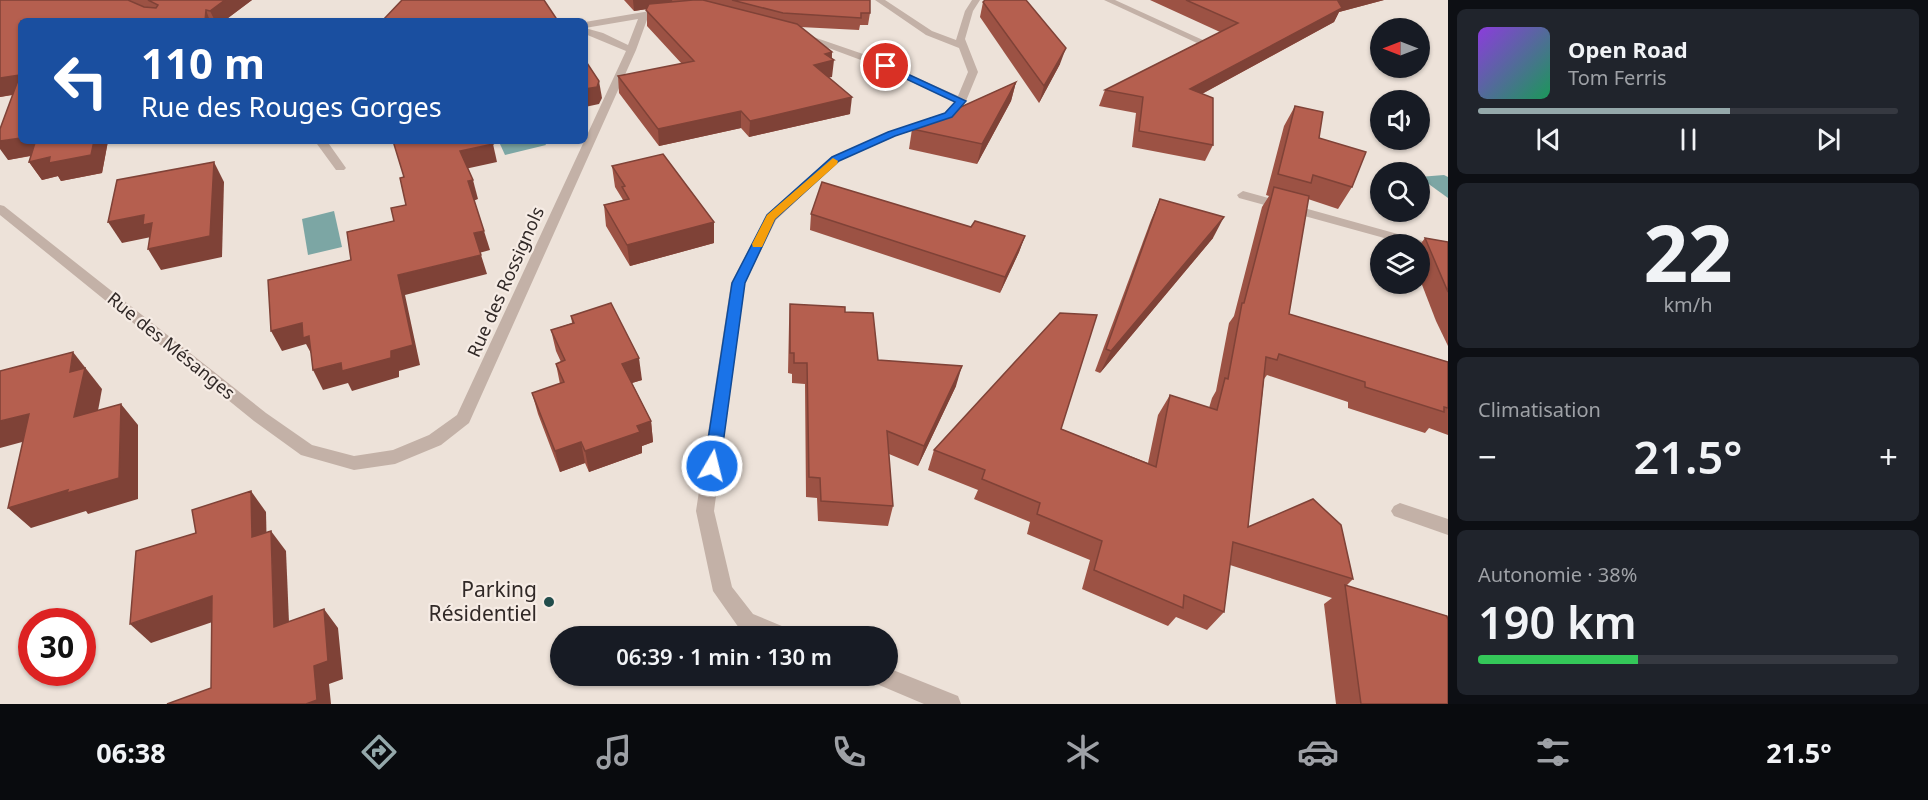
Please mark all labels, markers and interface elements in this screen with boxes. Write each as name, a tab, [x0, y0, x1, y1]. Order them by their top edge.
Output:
north arrow	[1370, 18, 1430, 78]
map controls	[1370, 18, 1430, 294]
text: 110 m	[141, 34, 265, 91]
text: Open Road	[1568, 34, 1688, 64]
pin	[860, 40, 911, 91]
icon: left	[42, 42, 120, 120]
icon: arrive	[869, 49, 902, 82]
text: Tom Ferris	[1568, 64, 1667, 91]
text: Rue des Rouges Gorges	[141, 88, 442, 125]
button: sound	[1370, 90, 1430, 150]
icon: previous	[1532, 123, 1565, 156]
icon: pause	[1672, 123, 1705, 156]
icon: next	[1812, 123, 1845, 156]
button: search	[1370, 162, 1430, 222]
text: 22	[1643, 199, 1733, 305]
street label: Rue des Rossignols	[461, 203, 549, 360]
button: layers	[1370, 234, 1430, 294]
street label: Rue des Mésanges	[103, 286, 241, 404]
text: km/h	[1663, 291, 1713, 318]
text: Climatisation	[1478, 396, 1601, 423]
text: 21.5°	[1634, 426, 1742, 487]
position arrow	[680, 434, 744, 498]
text: −	[1478, 434, 1497, 479]
text: +	[1879, 434, 1898, 479]
text: Autonomie · 38%	[1478, 561, 1637, 588]
place label: Parking Résidentiel	[429, 575, 537, 627]
text: 190 km	[1478, 591, 1637, 652]
marker: Parking Résidentiel	[542, 595, 556, 609]
speed limit sign: 30	[18, 608, 96, 686]
text: 06:39 · 1 min · 130 m	[616, 641, 832, 671]
icon: directions	[358, 731, 400, 773]
icon: music	[593, 731, 635, 773]
icon: phone	[828, 731, 870, 773]
icon: climate	[1062, 731, 1104, 773]
icon: car	[1297, 731, 1339, 773]
icon: filters	[1532, 731, 1574, 773]
text: 06:38	[96, 734, 166, 771]
text: 21.5°	[1766, 734, 1832, 771]

